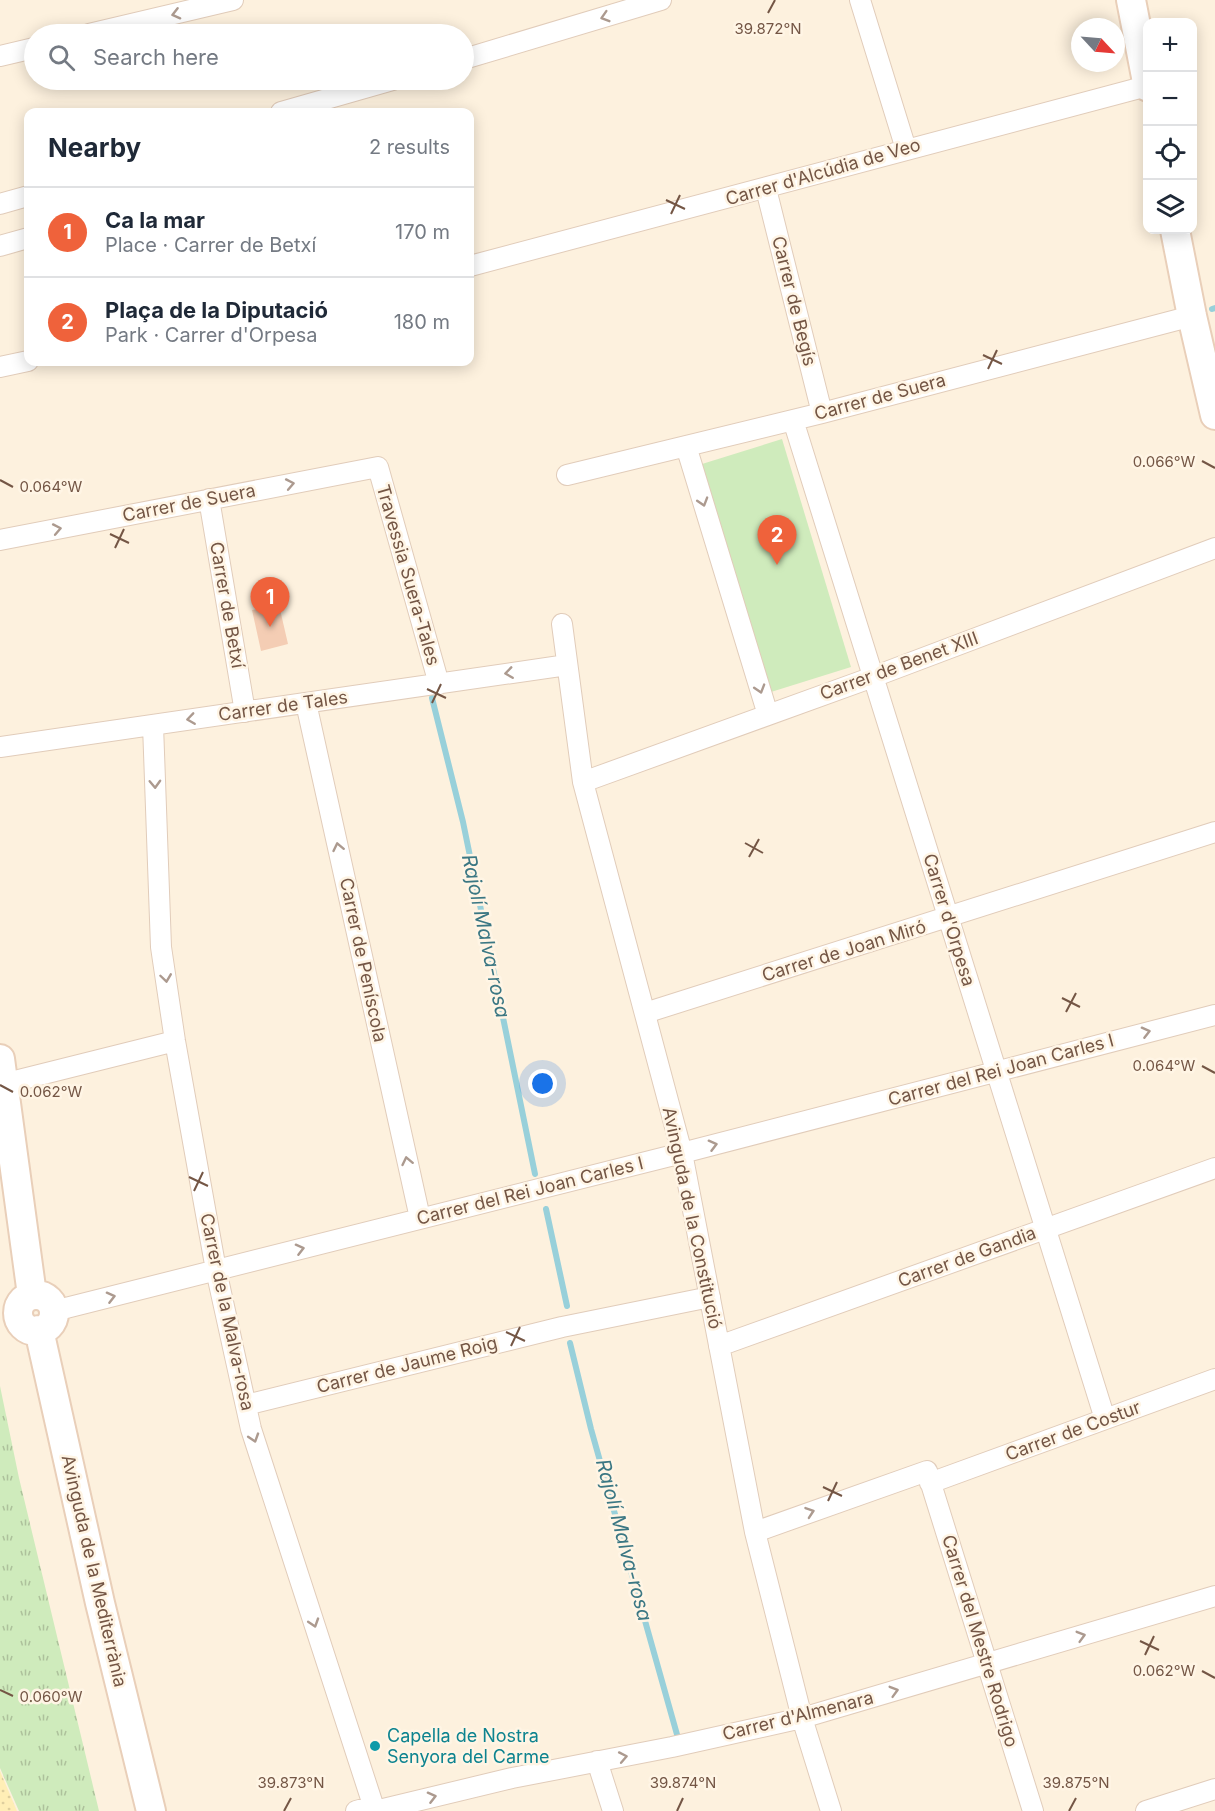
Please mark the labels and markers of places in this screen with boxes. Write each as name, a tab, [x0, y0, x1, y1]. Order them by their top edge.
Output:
pin: 2	[758, 516, 796, 565]
pin: 1	[250, 578, 290, 627]
place label: Capella de Nostra Senyora del Carme	[387, 1725, 549, 1767]
marker: Capella de Nostra Senyora del Carme	[368, 1739, 382, 1753]

